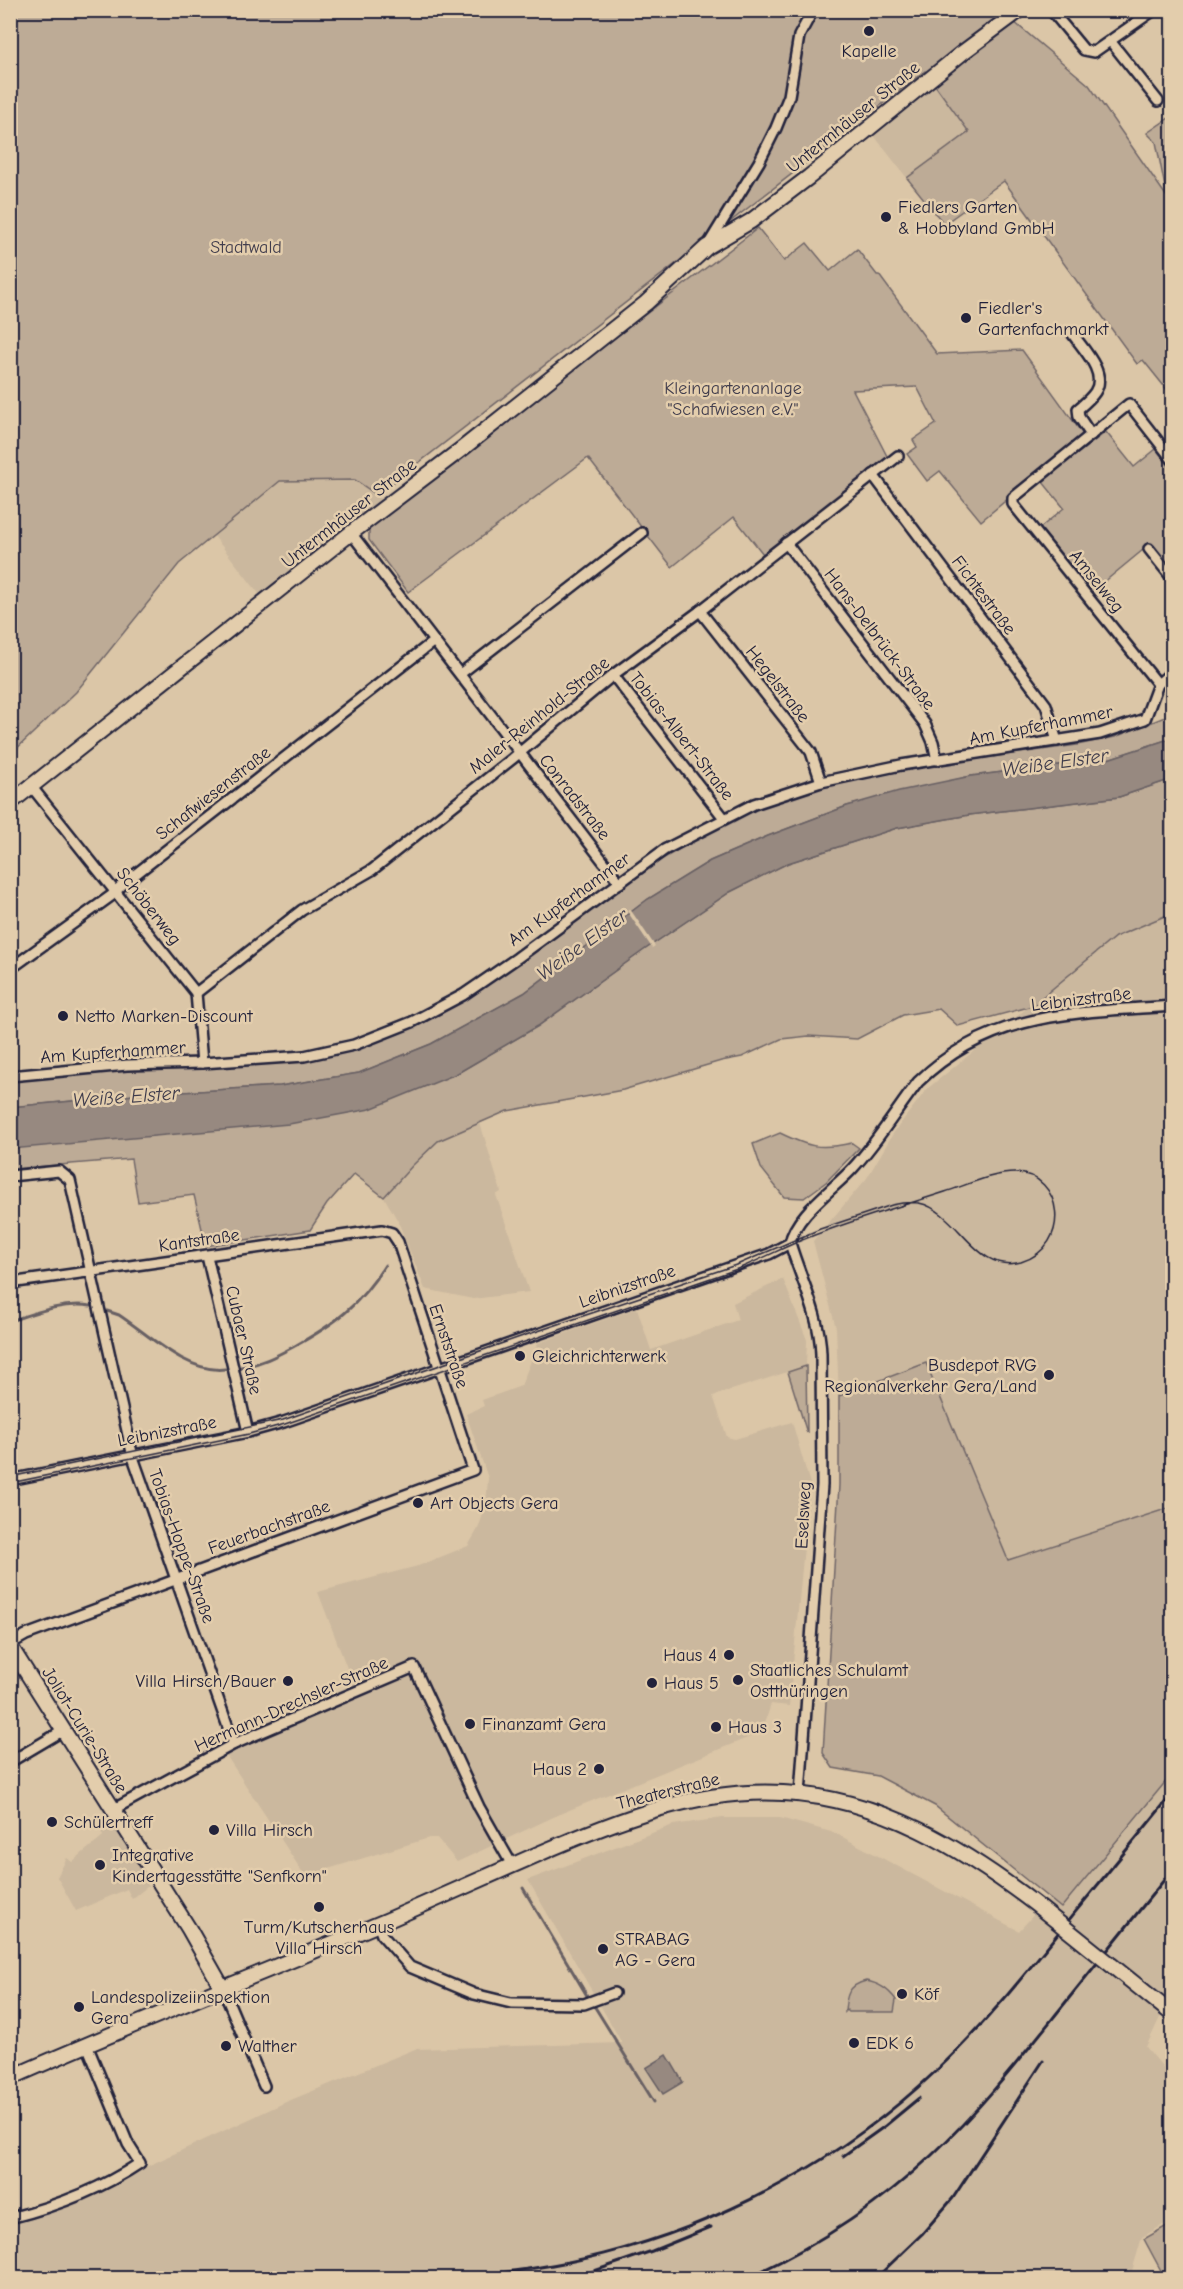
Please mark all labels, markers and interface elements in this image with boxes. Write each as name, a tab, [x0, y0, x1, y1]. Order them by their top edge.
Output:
marker: Kapelle	[862, 24, 876, 38]
place label: Kapelle	[842, 41, 896, 62]
street label: Untermhäuser Straße	[782, 57, 924, 178]
place label: Fiedlers Garten & Hobbyland GmbH	[898, 197, 1055, 239]
marker: Fiedlers Garten & Hobbyland GmbH	[879, 210, 893, 224]
park label: Stadtwald	[210, 237, 282, 258]
place label: Fiedler's Gartenfachmarkt	[978, 298, 1109, 340]
marker: Fiedler's Gartenfachmarkt	[959, 311, 973, 325]
park label: Kleingartenanlage "Schafwiesen e.V."	[664, 378, 802, 420]
street label: Untermhäuser Straße	[278, 454, 421, 573]
street label: Amselweg	[1065, 546, 1128, 617]
street label: Fichtestraße	[947, 552, 1020, 639]
street label: Hans-Delbrück-Straße	[820, 564, 940, 714]
street label: Hegelstraße	[741, 642, 814, 727]
street label: Maler-Reinhold-Straße	[465, 652, 614, 778]
street label: Tobias-Albert-Straße	[625, 668, 738, 805]
street label: Am Kupferhammer	[968, 701, 1116, 750]
street label: Schafwiesenstraße	[152, 742, 275, 845]
water label: Weiße Elster	[1000, 744, 1111, 781]
street label: Conradstraße	[535, 750, 615, 845]
street label: Am Kupferhammer	[504, 848, 635, 951]
street label: Schöberweg	[112, 863, 185, 949]
water label: Weiße Elster	[532, 903, 633, 985]
street label: Leibnizstraße	[1030, 983, 1132, 1016]
place label: Netto Marken-Discount	[75, 1006, 253, 1027]
marker: Netto Marken-Discount	[56, 1009, 70, 1023]
street label: Am Kupferhammer	[40, 1037, 187, 1068]
water label: Weiße Elster	[72, 1081, 181, 1112]
street label: Kantstraße	[157, 1224, 241, 1257]
street label: Leibnizstraße	[576, 1260, 678, 1313]
street label: Cubaer Straße	[221, 1284, 266, 1397]
street label: Ernststraße	[424, 1301, 473, 1391]
place label: Gleichrichterwerk	[532, 1346, 666, 1367]
marker: Gleichrichterwerk	[513, 1349, 527, 1363]
place label: Busdepot RVG Regionalverkehr Gera/Land	[824, 1355, 1037, 1397]
marker: Busdepot RVG Regionalverkehr Gera/Land	[1042, 1368, 1056, 1382]
street label: Leibnizstraße	[116, 1412, 218, 1451]
street label: Tobias-Hoppe-Straße	[144, 1466, 219, 1626]
street label: Eselsweg	[791, 1481, 816, 1549]
place label: Art Objects Gera	[430, 1493, 558, 1514]
street label: Feuerbachstraße	[205, 1496, 333, 1559]
marker: Art Objects Gera	[411, 1496, 425, 1510]
place label: Haus 4	[663, 1645, 717, 1666]
marker: Haus 4	[722, 1648, 736, 1662]
street label: Hermann-Drechsler-Straße	[191, 1652, 391, 1757]
place label: Staatliches Schulamt Ostthüringen	[750, 1660, 909, 1702]
street label: Joliot-Curie-Straße	[37, 1663, 132, 1797]
place label: Villa Hirsch/Bauer	[135, 1671, 277, 1692]
place label: Haus 5	[664, 1673, 719, 1694]
marker: Staatliches Schulamt Ostthüringen	[731, 1673, 745, 1687]
marker: Villa Hirsch/Bauer	[281, 1674, 295, 1688]
marker: Haus 5	[645, 1676, 659, 1690]
place label: Finanzamt Gera	[482, 1714, 606, 1735]
marker: Finanzamt Gera	[463, 1717, 477, 1731]
place label: Haus 3	[728, 1717, 782, 1738]
marker: Haus 3	[709, 1720, 723, 1734]
place label: Haus 2	[533, 1759, 587, 1780]
marker: Haus 2	[592, 1762, 606, 1776]
street label: Theaterstraße	[614, 1769, 722, 1814]
place label: Schülertreff	[64, 1812, 154, 1833]
marker: Schülertreff	[45, 1815, 59, 1829]
place label: Villa Hirsch	[226, 1820, 313, 1841]
marker: Villa Hirsch	[207, 1823, 221, 1837]
place label: Integrative Kindertagesstätte "Senfkorn"	[112, 1845, 327, 1887]
marker: Integrative Kindertagesstätte "Senfkorn"	[93, 1858, 107, 1872]
marker: Turm/Kutscherhaus Villa Hirsch	[312, 1900, 326, 1914]
place label: Turm/Kutscherhaus Villa Hirsch	[244, 1917, 394, 1959]
place label: STRABAG AG - Gera	[615, 1929, 696, 1971]
marker: STRABAG AG - Gera	[596, 1942, 610, 1956]
place label: Köf	[914, 1984, 940, 2005]
place label: Landespolizeiinspektion Gera	[91, 1987, 270, 2029]
marker: Köf	[895, 1987, 909, 2001]
marker: Landespolizeiinspektion Gera	[72, 2000, 86, 2014]
place label: EDK 6	[866, 2033, 914, 2054]
place label: Walther	[238, 2036, 297, 2057]
marker: EDK 6	[847, 2036, 861, 2050]
marker: Walther	[219, 2039, 233, 2053]

